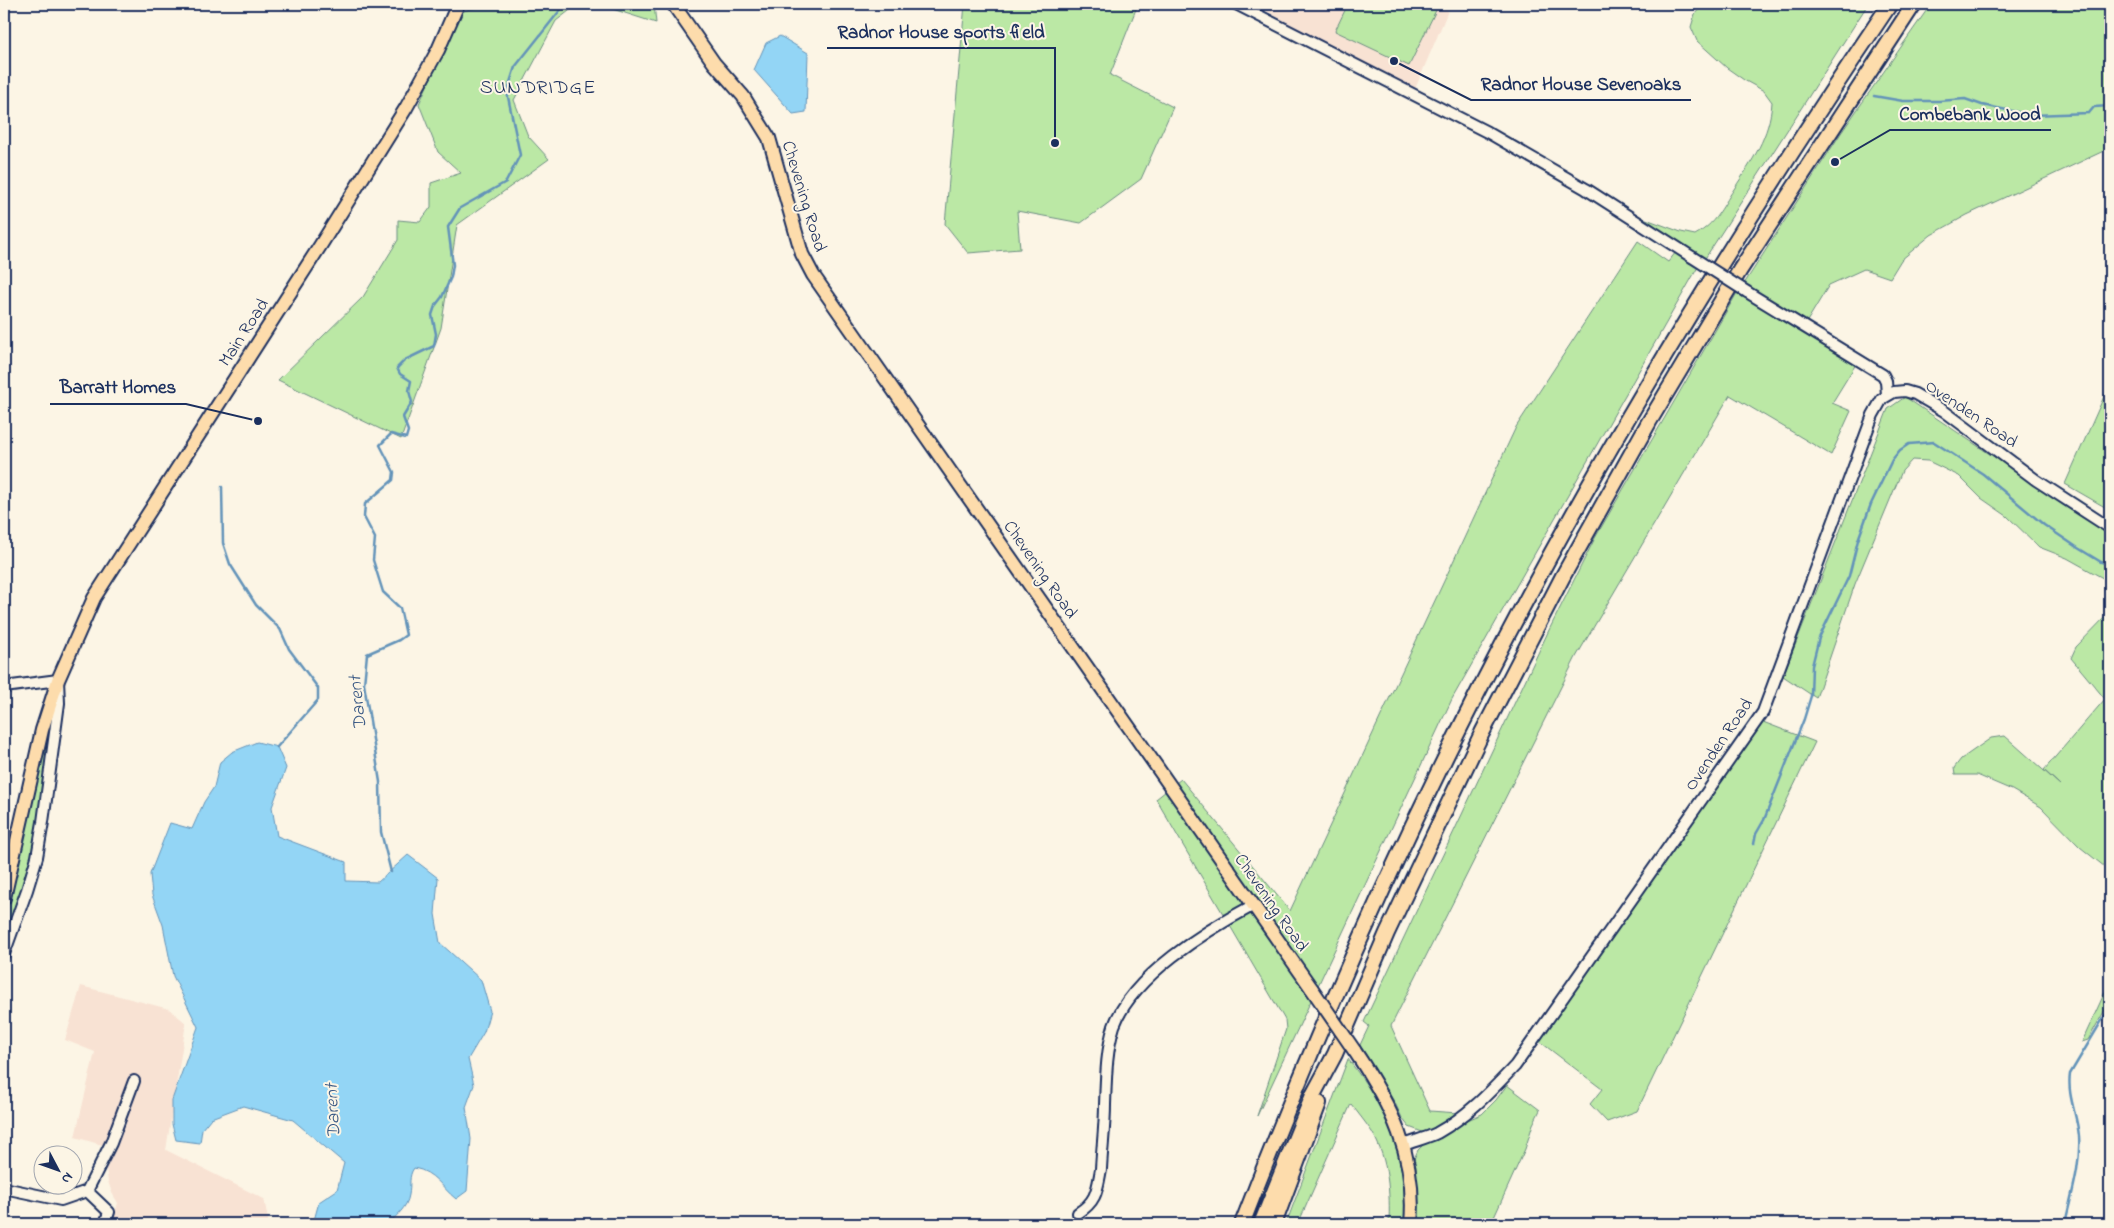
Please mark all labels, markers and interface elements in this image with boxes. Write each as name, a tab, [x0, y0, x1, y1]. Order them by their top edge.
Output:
callout: Radnor House sports field	[827, 14, 1055, 48]
text: Radnor House sports field	[837, 20, 1045, 47]
callout: Radnor House Sevenoaks	[1471, 66, 1691, 100]
text: Radnor House Sevenoaks	[1481, 72, 1682, 99]
district label: SUNDRIDGE	[480, 74, 596, 103]
callout: Combebank Wood	[1890, 96, 2051, 130]
text: Combebank Wood	[1899, 102, 2041, 129]
street label: Chevening Road	[773, 138, 832, 256]
street label: Main Road	[213, 294, 276, 372]
callout: Barratt Homes	[50, 370, 186, 404]
street label: Ovenden Road	[1919, 374, 2022, 455]
text: Barratt Homes	[59, 375, 177, 402]
street label: Chevening Road	[995, 516, 1083, 625]
water label: Darent	[342, 673, 375, 731]
street label: Ovenden Road	[1679, 694, 1760, 797]
street label: Chevening Road	[1226, 849, 1314, 958]
water label: Darent	[319, 1081, 348, 1139]
north arrow	[32, 1146, 82, 1196]
text: N	[56, 1167, 78, 1188]

